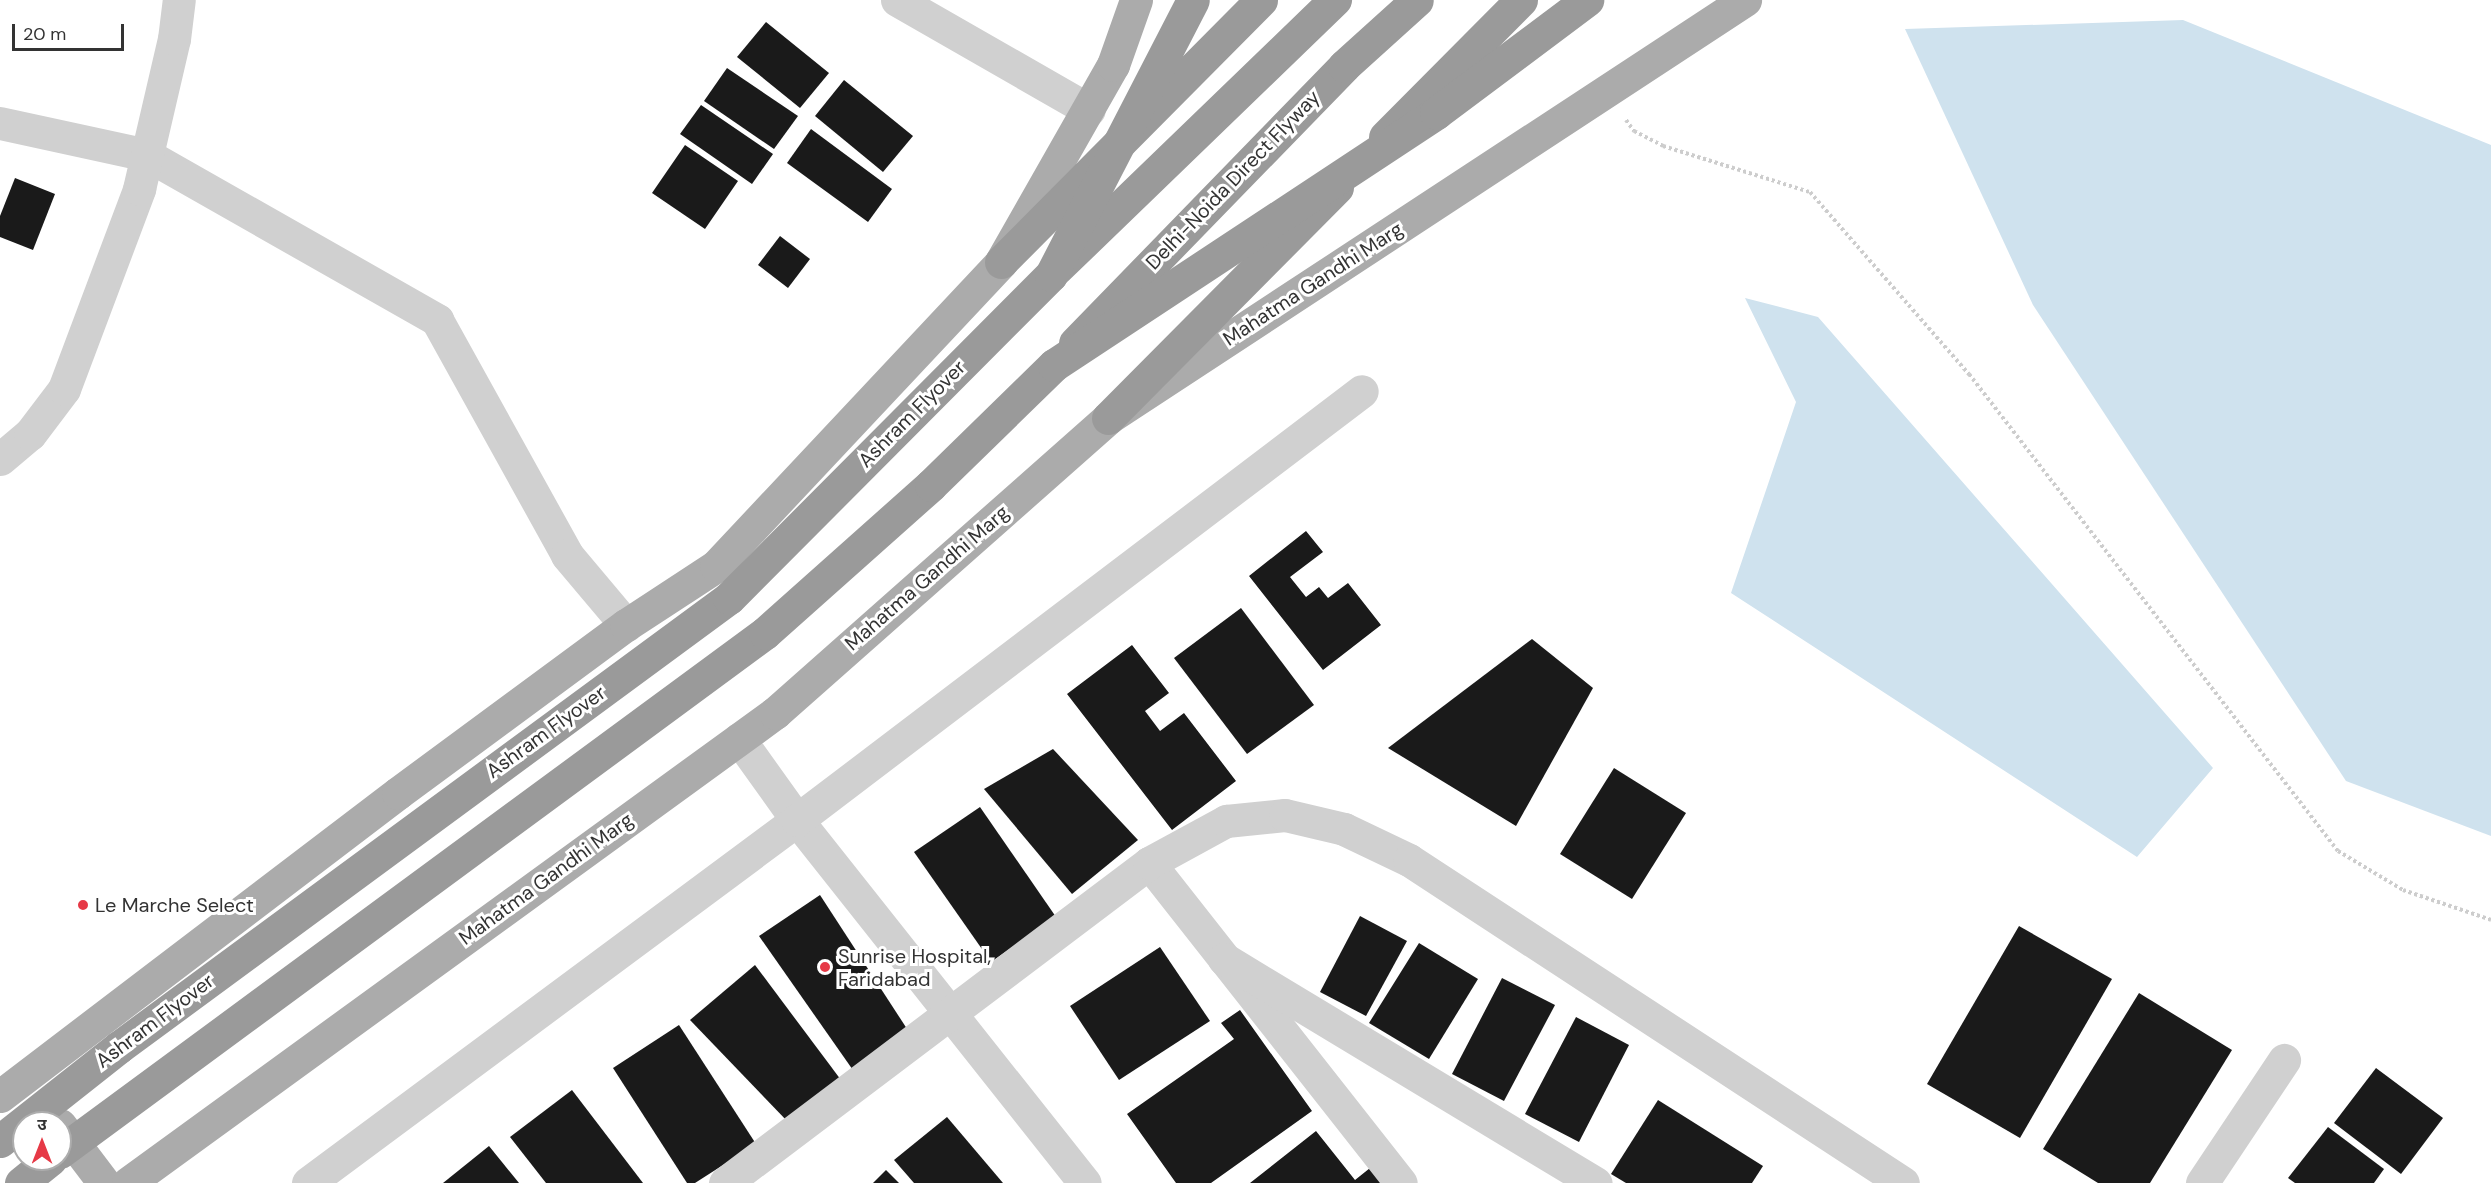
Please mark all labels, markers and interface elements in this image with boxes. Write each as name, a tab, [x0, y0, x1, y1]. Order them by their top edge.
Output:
scale bar	[15, 12, 128, 50]
text: 20 m	[23, 22, 66, 46]
street label: Delhi-Noida Direct Flyway	[1141, 85, 1325, 275]
street label: Mahatma Gandhi Marg	[1219, 217, 1407, 351]
street label: Ashram Flyover	[853, 355, 971, 473]
street label: Mahatma Gandhi Marg	[840, 500, 1014, 656]
street label: Ashram Flyover	[482, 681, 610, 783]
street label: Mahatma Gandhi Marg	[454, 808, 638, 950]
place label: Le Marche Select	[95, 893, 254, 917]
marker: Le Marche Select	[76, 898, 90, 912]
place label: Sunrise Hospital, Faridabad	[838, 944, 991, 991]
marker: Sunrise Hospital, Faridabad	[816, 958, 834, 976]
street label: Ashram Flyover	[91, 969, 219, 1073]
north arrow	[12, 1111, 72, 1171]
text: उ	[37, 1114, 47, 1135]

